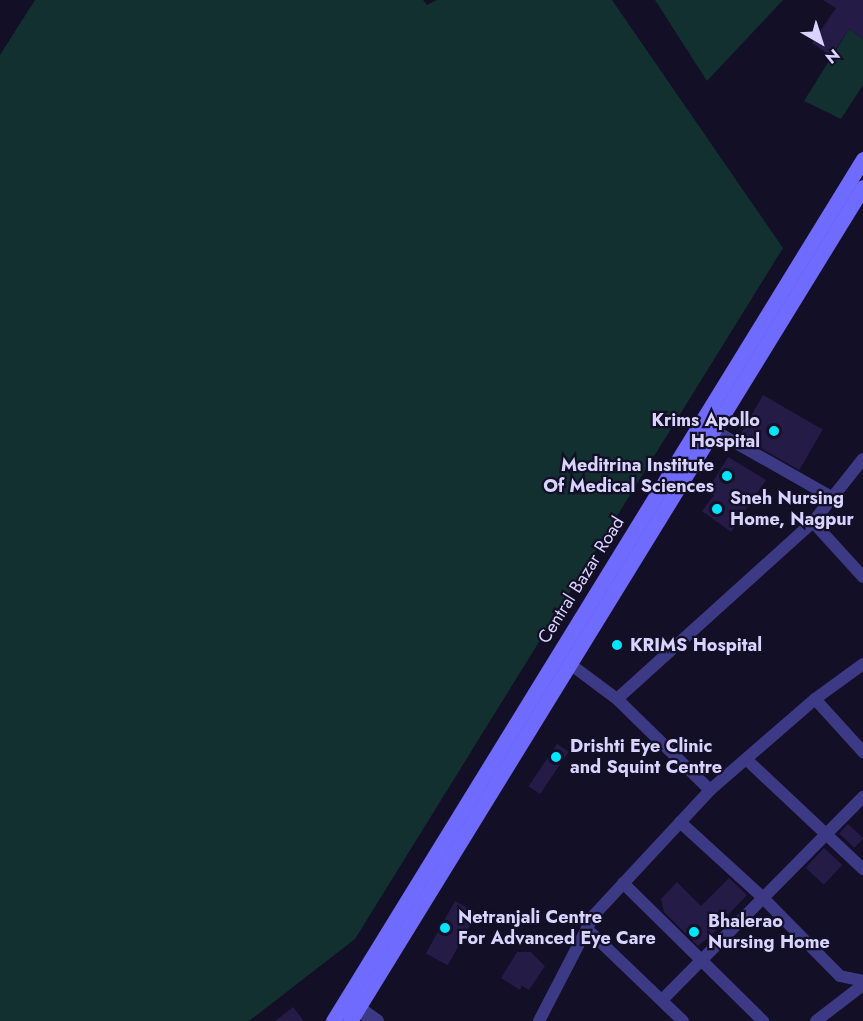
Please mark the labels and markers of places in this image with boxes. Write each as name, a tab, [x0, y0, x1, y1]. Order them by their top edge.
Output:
place label: Krims Apollo Hospital	[651, 410, 760, 452]
marker: Krims Apollo Hospital	[765, 422, 783, 440]
place label: Meditrina Institute Of Medical Sciences	[543, 455, 714, 498]
marker: Meditrina Institute Of Medical Sciences	[718, 467, 736, 485]
place label: Sneh Nursing Home, Nagpur	[730, 488, 854, 530]
marker: Sneh Nursing Home, Nagpur	[708, 500, 726, 518]
place label: KRIMS Hospital	[630, 634, 762, 656]
marker: KRIMS Hospital	[608, 636, 626, 654]
place label: Drishti Eye Clinic and Squint Centre	[570, 736, 722, 778]
marker: Drishti Eye Clinic and Squint Centre	[547, 748, 565, 766]
place label: Netranjali Centre For Advanced Eye Care	[458, 907, 656, 950]
place label: Bhalerao Nursing Home	[708, 911, 830, 954]
marker: Netranjali Centre For Advanced Eye Care	[436, 919, 454, 937]
marker: Bhalerao Nursing Home	[685, 923, 703, 941]

